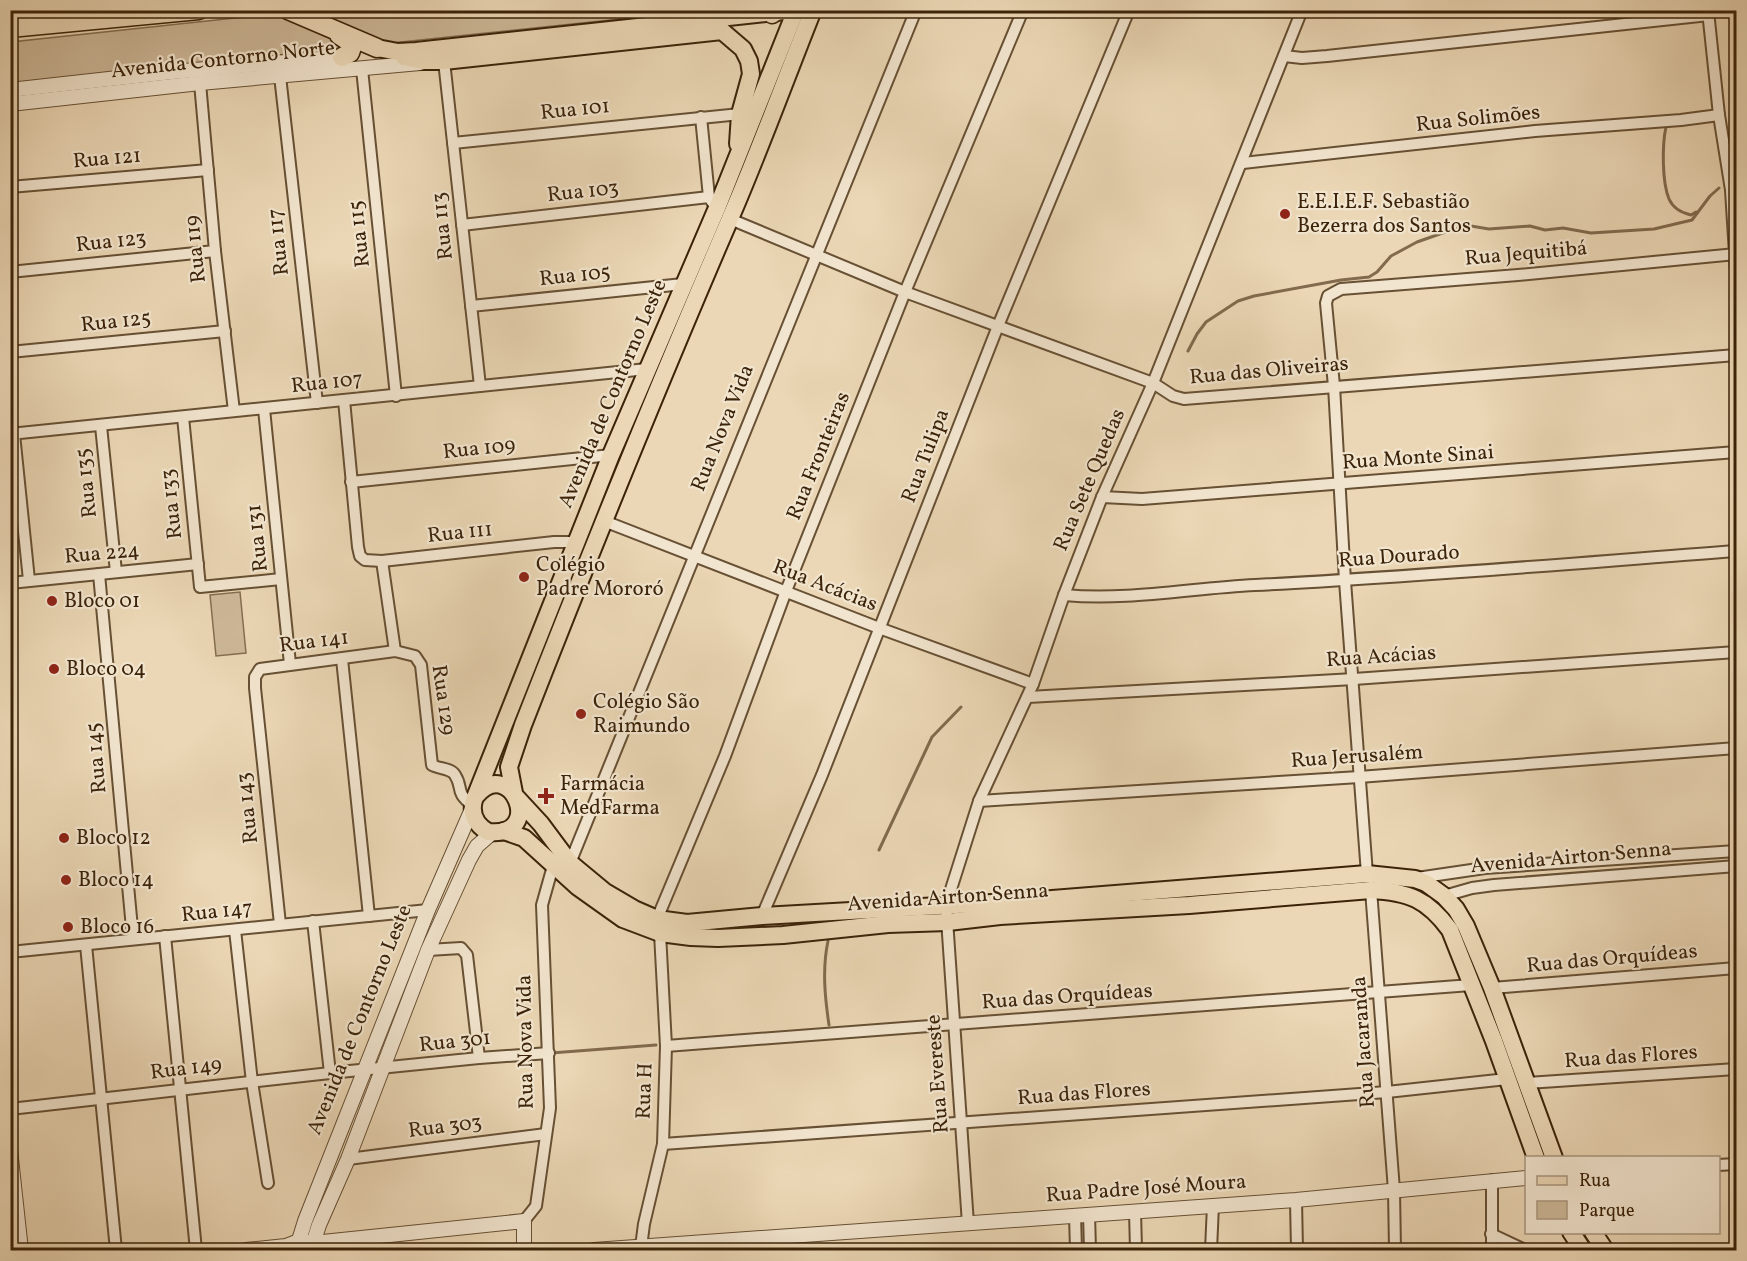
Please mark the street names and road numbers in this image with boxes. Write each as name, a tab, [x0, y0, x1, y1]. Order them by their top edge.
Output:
street label: Avenida Contorno Norte	[110, 34, 336, 86]
street label: Rua 101	[539, 92, 611, 128]
street label: Rua Solimões	[1414, 98, 1542, 140]
street label: Rua 121	[72, 142, 142, 176]
street label: Rua 103	[546, 174, 620, 210]
street label: Rua 113	[425, 191, 461, 261]
street label: Rua 115	[342, 199, 378, 269]
street label: Rua 117	[261, 207, 297, 277]
street label: Rua 119	[178, 214, 214, 284]
street label: Rua 123	[74, 224, 148, 260]
street label: Rua Jequitibá	[1463, 234, 1589, 274]
street label: Rua 105	[538, 258, 612, 294]
street label: Avenida de Contorno Leste	[552, 275, 674, 513]
street label: Rua 125	[79, 304, 153, 340]
street label: Rua das Oliveiras	[1188, 350, 1350, 392]
street label: Rua Nova Vida	[684, 360, 762, 496]
street label: Rua 107	[290, 365, 364, 401]
street label: Rua Fronteiras	[780, 387, 858, 525]
street label: Rua Sete Quedas	[1047, 404, 1133, 556]
street label: Rua Tulipa	[895, 405, 957, 507]
street label: Rua 109	[441, 431, 517, 467]
street label: Rua Monte Sinai	[1341, 438, 1495, 478]
street label: Rua 135	[69, 447, 105, 519]
street label: Rua 133	[154, 467, 190, 541]
street label: Rua 131	[240, 503, 276, 573]
street label: Rua 111	[426, 515, 494, 551]
street label: Rua 224	[63, 536, 141, 572]
street label: Rua Dourado	[1337, 538, 1461, 576]
street label: Rua Acácias	[768, 553, 882, 619]
street label: Rua 141	[278, 623, 350, 661]
street label: Rua Acácias	[1325, 639, 1437, 675]
street label: Rua 129	[424, 663, 462, 737]
street label: Rua 145	[79, 721, 115, 795]
street label: Rua Jerusalém	[1290, 738, 1424, 776]
street label: Rua 143	[230, 771, 266, 845]
street label: Avenida Airton Senna	[1469, 835, 1673, 881]
street label: Avenida Airton Senna	[846, 876, 1050, 920]
street label: Rua 147	[180, 894, 254, 930]
street label: Avenida de Contorno Leste	[300, 900, 420, 1139]
street label: Rua das Orquídeas	[1525, 937, 1699, 981]
street label: Rua Nova Vida	[510, 974, 542, 1110]
street label: Rua Jacaranda	[1345, 975, 1383, 1109]
street label: Rua das Orquídeas	[981, 977, 1153, 1017]
street label: Rua Evereste	[919, 1014, 957, 1134]
street label: Rua 301	[418, 1024, 492, 1060]
street label: Rua das Flores	[1563, 1038, 1699, 1076]
street label: Rua 149	[149, 1050, 224, 1088]
street label: Rua H	[630, 1062, 660, 1120]
street label: Rua das Flores	[1016, 1075, 1152, 1113]
street label: Rua 303	[406, 1108, 484, 1146]
street label: Rua Padre José Moura	[1045, 1168, 1247, 1210]

